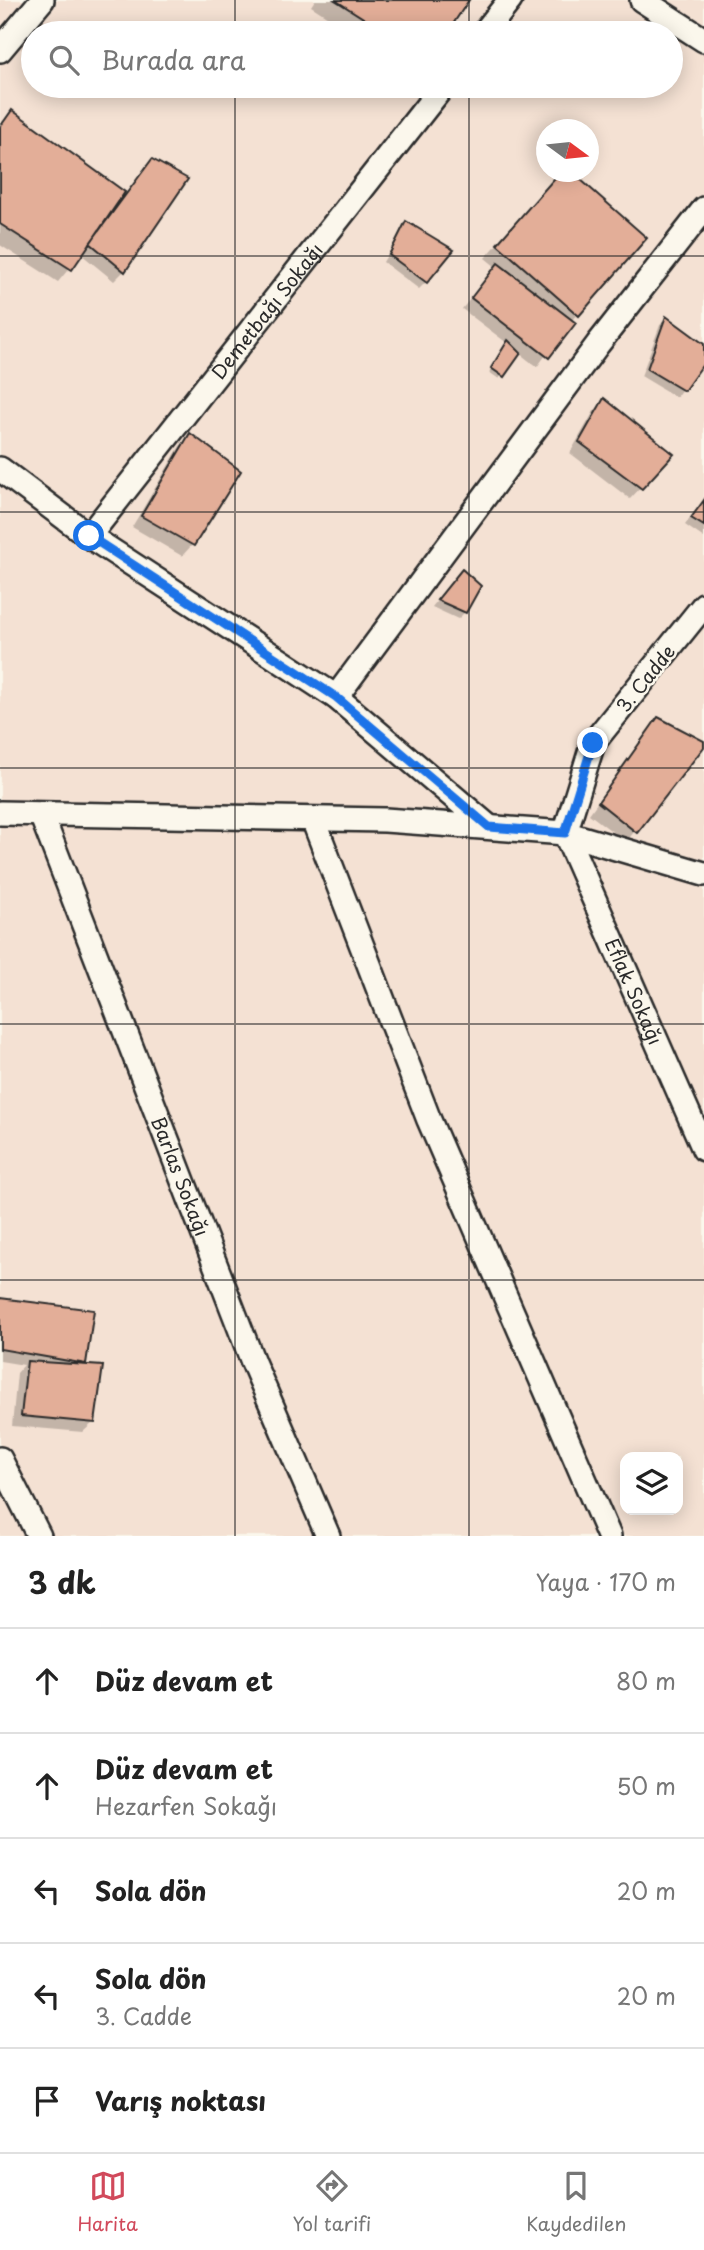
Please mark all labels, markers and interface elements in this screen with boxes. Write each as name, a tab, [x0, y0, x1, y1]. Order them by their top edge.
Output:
search box	[21, 21, 683, 98]
text: Burada ara	[101, 40, 245, 79]
icon: search	[45, 41, 83, 79]
north arrow	[536, 119, 599, 182]
street label: Demetbağı Sokağı	[204, 236, 329, 385]
route start	[73, 520, 104, 551]
street label: 3. Cadde	[609, 638, 681, 718]
route end	[577, 727, 608, 758]
street label: Eflak Sokağı	[599, 933, 670, 1049]
street label: Barlas Sokağı	[145, 1112, 217, 1240]
map controls	[620, 1452, 683, 1515]
button: layers	[620, 1452, 683, 1515]
text: 3 dk	[28, 1559, 96, 1604]
text: Yaya · 170 m	[536, 1564, 676, 1599]
text: Düz devam et	[95, 1661, 273, 1700]
icon: ahead	[28, 1662, 66, 1700]
text: 80 m	[616, 1663, 676, 1698]
text: Düz devam et	[95, 1749, 273, 1788]
icon: ahead	[28, 1767, 66, 1805]
text: 50 m	[616, 1768, 676, 1803]
text: Hezarfen Sokağı	[95, 1788, 277, 1823]
text: Sola dön	[95, 1871, 206, 1910]
icon: left	[28, 1872, 66, 1910]
text: 20 m	[617, 1873, 676, 1908]
text: Sola dön	[95, 1959, 206, 1998]
icon: left	[28, 1977, 66, 2015]
text: 20 m	[617, 1978, 676, 2013]
text: 3. Cadde	[95, 1998, 192, 2033]
text: Varış noktası	[95, 2081, 266, 2120]
icon: arrive	[28, 2082, 66, 2120]
tab: Harita	[77, 2167, 138, 2237]
tab: Yol tarifi	[293, 2167, 371, 2237]
tab: Kaydedilen	[526, 2167, 627, 2237]

